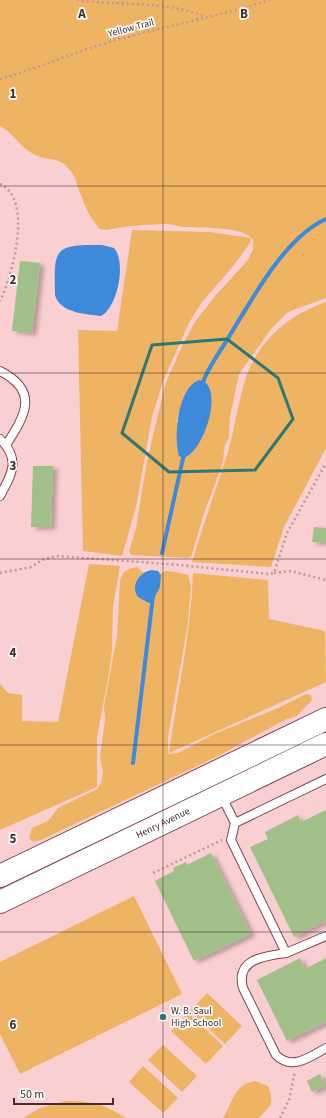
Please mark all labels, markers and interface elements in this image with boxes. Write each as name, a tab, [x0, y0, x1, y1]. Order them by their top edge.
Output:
text: A	[77, 5, 86, 23]
text: B	[240, 5, 248, 23]
street label: Yellow Trail	[105, 15, 156, 41]
text: 1	[10, 85, 17, 103]
text: 2	[10, 271, 17, 289]
text: 3	[10, 457, 17, 475]
text: 4	[10, 644, 17, 662]
street label: Henry Avenue	[134, 804, 192, 842]
text: 5	[10, 830, 17, 848]
place label: W. B. Saul High School	[171, 1004, 222, 1030]
marker: W. B. Saul High School	[158, 1012, 168, 1022]
text: 6	[10, 1016, 17, 1034]
scale bar	[14, 1080, 113, 1106]
text: 50 m	[20, 1086, 44, 1103]

